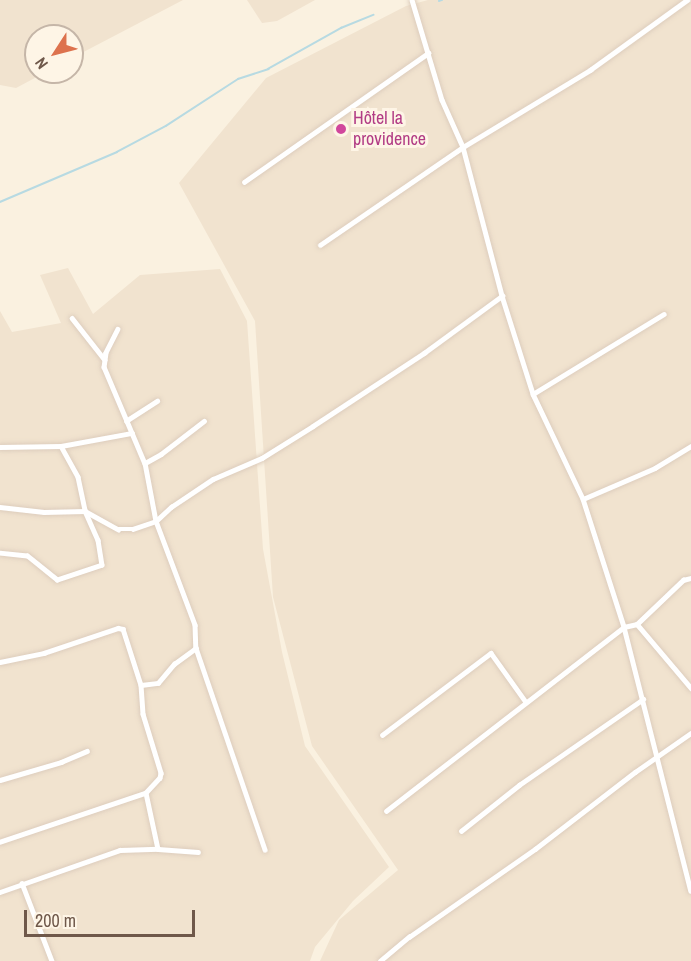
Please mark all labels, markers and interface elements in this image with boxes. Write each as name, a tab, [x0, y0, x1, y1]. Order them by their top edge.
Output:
north arrow	[24, 24, 84, 84]
text: N	[29, 53, 53, 74]
place label: Hôtel la providence	[353, 108, 426, 150]
marker: Hôtel la providence	[334, 122, 348, 136]
scale bar	[27, 898, 198, 936]
text: 200 m	[35, 908, 76, 933]

